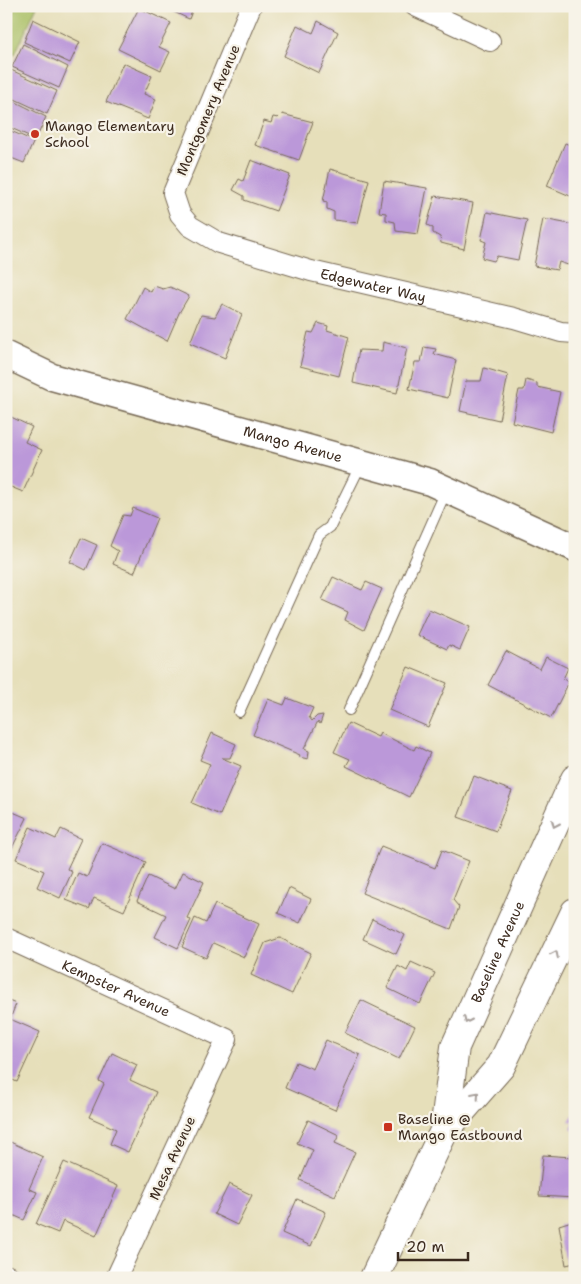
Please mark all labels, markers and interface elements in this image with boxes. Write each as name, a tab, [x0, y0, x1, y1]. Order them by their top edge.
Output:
street label: Montgomery Avenue	[172, 42, 244, 178]
place label: Mango Elementary School	[45, 117, 175, 151]
marker: Mango Elementary School	[29, 128, 41, 140]
street label: Edgewater Way	[319, 264, 428, 306]
street label: Mango Avenue	[241, 422, 344, 466]
one-way arrow	[550, 819, 561, 828]
street label: Baseline Avenue	[467, 898, 528, 1006]
one-way arrow	[549, 950, 559, 959]
street label: Kempster Avenue	[59, 956, 173, 1021]
one-way arrow	[462, 1015, 473, 1024]
one-way arrow	[470, 1091, 479, 1100]
place label: Baseline @ Mango Eastbound	[398, 1110, 522, 1144]
street label: Mesa Avenue	[145, 1113, 199, 1203]
marker: Baseline @ Mango Eastbound	[382, 1121, 394, 1133]
scale bar	[398, 1229, 468, 1261]
text: 20 m	[406, 1237, 445, 1257]

